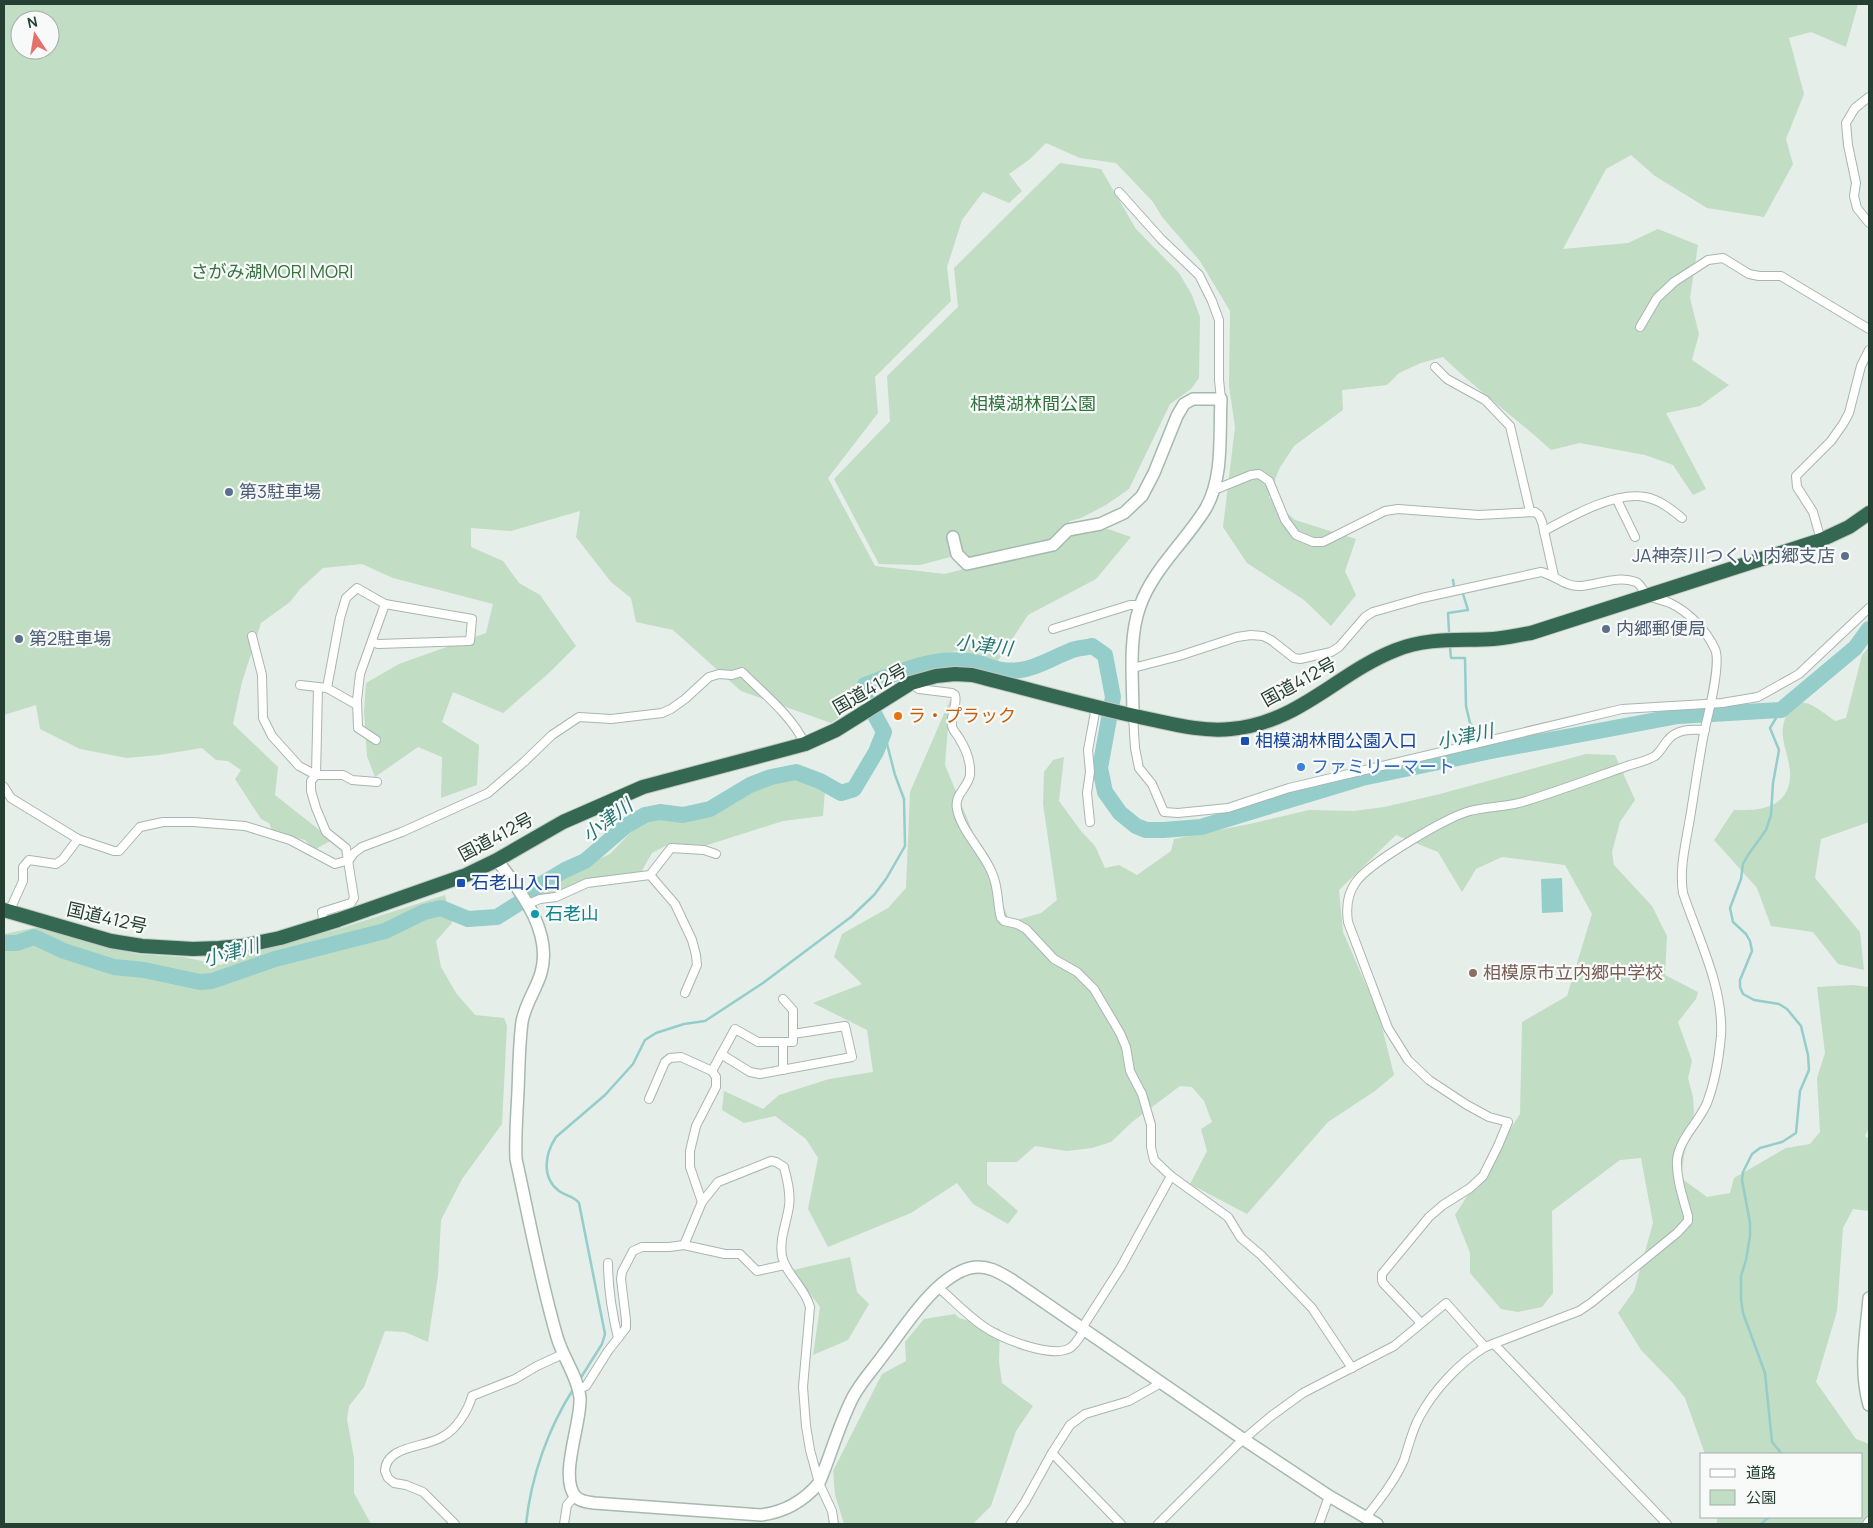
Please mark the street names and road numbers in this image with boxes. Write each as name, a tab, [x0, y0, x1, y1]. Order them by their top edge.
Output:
street label: 国道412号	[1257, 651, 1340, 711]
street label: 国道412号	[828, 657, 911, 719]
street label: 国道412号	[454, 806, 537, 866]
street label: 国道412号	[65, 896, 150, 938]

